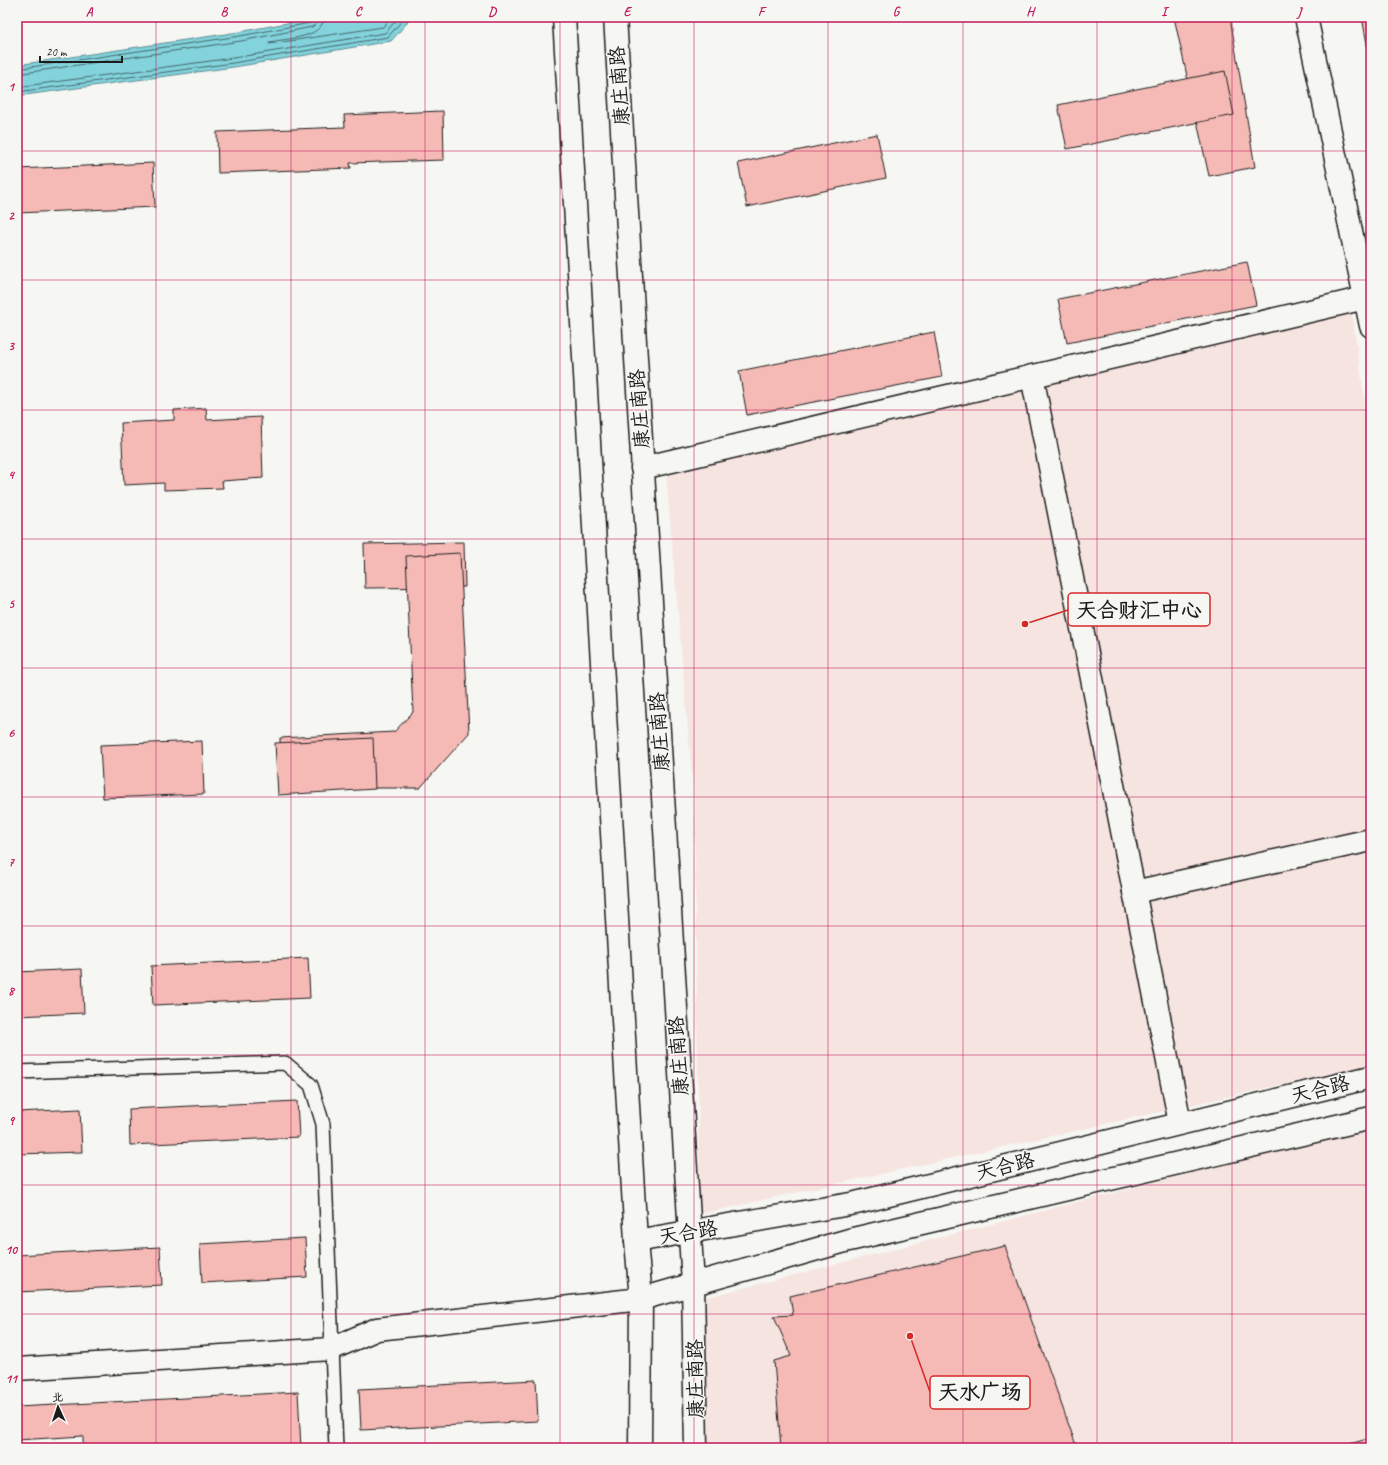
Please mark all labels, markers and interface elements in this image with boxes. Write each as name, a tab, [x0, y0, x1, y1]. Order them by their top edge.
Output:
text: A	[86, 4, 94, 20]
text: B	[221, 4, 229, 20]
text: C	[355, 4, 363, 20]
text: D	[488, 4, 497, 20]
text: E	[624, 4, 633, 20]
text: F	[758, 4, 767, 20]
text: G	[893, 4, 901, 20]
text: H	[1026, 4, 1036, 20]
text: I	[1161, 4, 1170, 20]
text: J	[1296, 4, 1303, 20]
scale bar	[40, 38, 122, 64]
text: 20 m	[46, 44, 68, 60]
street label: 康庄南路	[604, 44, 635, 127]
text: 1	[8, 79, 16, 95]
text: 2	[8, 208, 15, 224]
text: 3	[8, 338, 15, 354]
street label: 康庄南路	[624, 367, 655, 450]
text: 4	[8, 467, 16, 483]
callout: 天合财汇中心	[1068, 593, 1210, 626]
text: 5	[8, 596, 15, 612]
text: 天合财汇中心	[1076, 597, 1202, 623]
street label: 康庄南路	[644, 690, 675, 773]
text: 6	[8, 725, 15, 741]
text: 7	[8, 854, 15, 870]
text: 8	[8, 983, 16, 999]
street label: 康庄南路	[663, 1014, 694, 1097]
street label: 天合路	[1288, 1070, 1353, 1109]
text: 9	[8, 1113, 15, 1129]
street label: 天合路	[973, 1147, 1038, 1186]
street label: 天合路	[656, 1215, 721, 1250]
text: 10	[5, 1242, 18, 1258]
street label: 康庄南路	[682, 1338, 709, 1419]
text: 11	[5, 1371, 19, 1387]
callout: 天水广场	[930, 1376, 1030, 1409]
text: 天水广场	[938, 1379, 1022, 1405]
north arrow	[38, 1387, 78, 1427]
text: 北	[52, 1390, 63, 1404]

